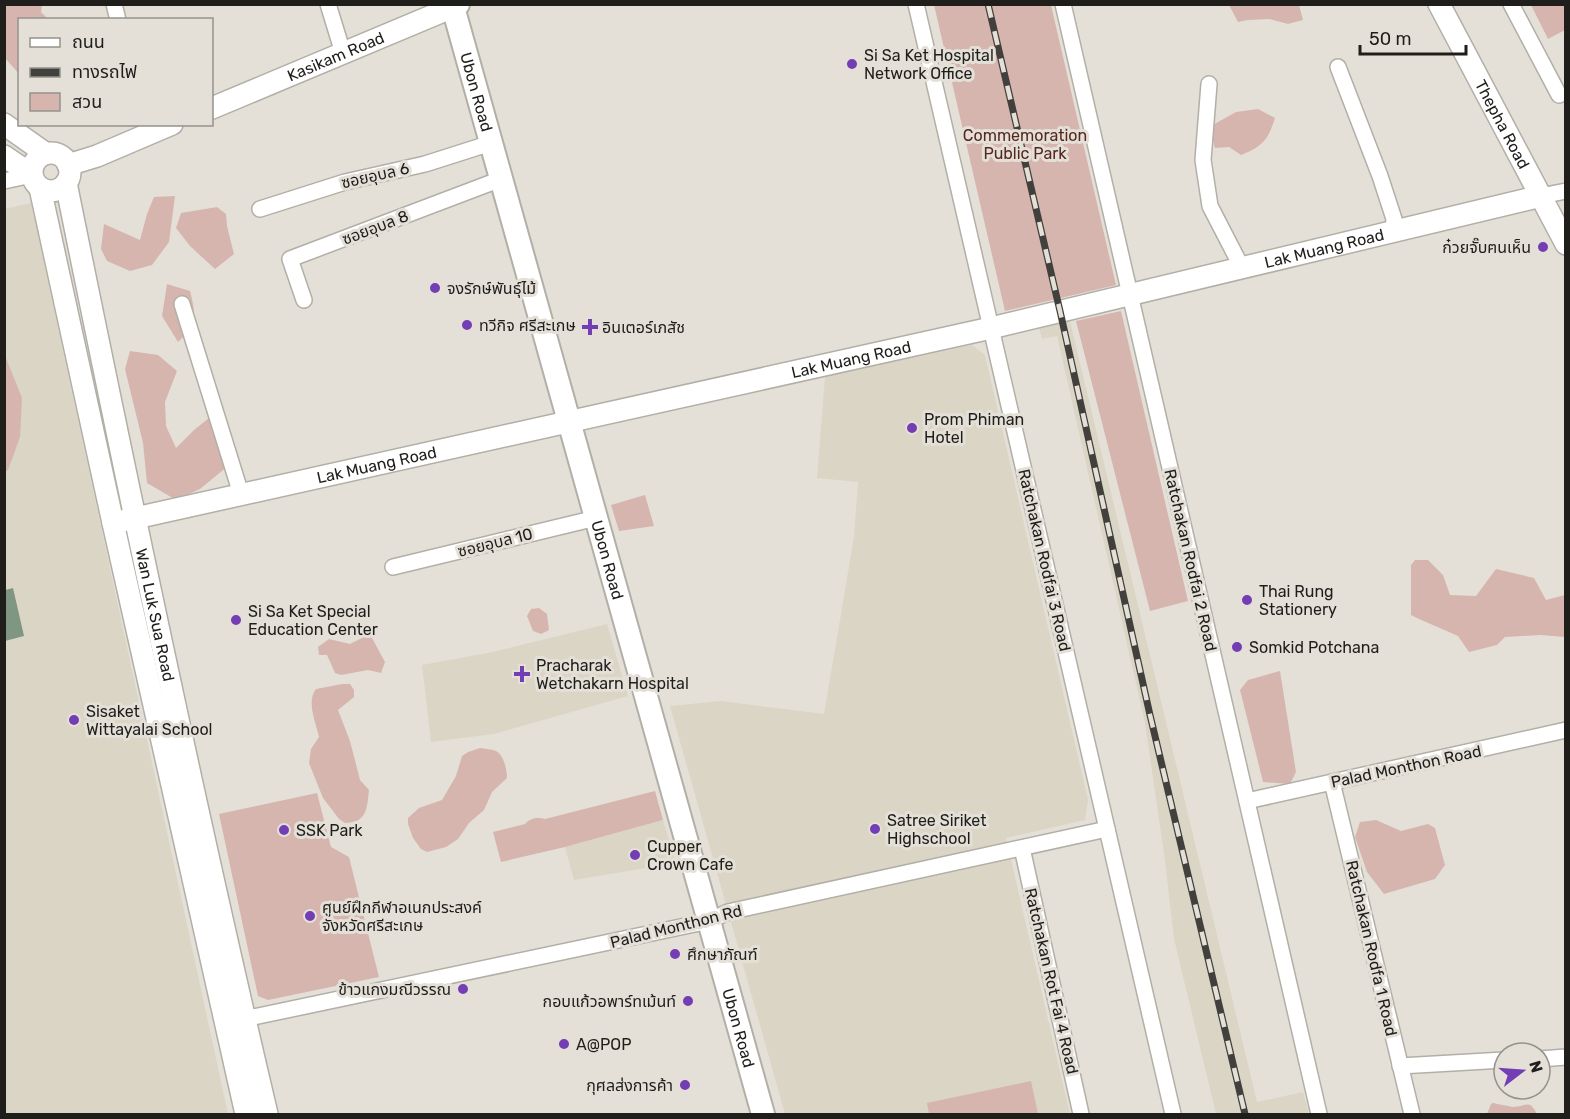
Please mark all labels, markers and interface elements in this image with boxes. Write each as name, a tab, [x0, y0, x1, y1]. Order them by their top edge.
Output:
legend	[18, 18, 213, 126]
scale bar	[1360, 18, 1466, 56]
street label: Kasikam Road	[284, 28, 387, 85]
text: 50 m	[1369, 28, 1412, 50]
text: ถนน	[72, 31, 105, 53]
place label: Si Sa Ket Hospital Network Office	[864, 46, 994, 83]
street label: Ubon Road	[456, 50, 496, 134]
marker: Si Sa Ket Hospital Network Office	[845, 57, 859, 71]
text: ทางรถไฟ	[72, 61, 137, 83]
street label: Thepha Road	[1471, 77, 1533, 172]
text: สวน	[72, 91, 102, 113]
park label: Commemoration Public Park	[963, 126, 1087, 163]
street label: ซอยอุบล 6	[339, 158, 411, 193]
street label: ซอยอุบล 8	[339, 206, 411, 249]
street label: Lak Muang Road	[1263, 225, 1386, 272]
place label: ก๋วยจั๊บฅนเห็น	[1442, 237, 1531, 257]
marker: ก๋วยจั๊บฅนเห็น	[1536, 240, 1550, 254]
place label: จงรักษ์พันธุ์ไม้	[447, 279, 536, 298]
marker: จงรักษ์พันธุ์ไม้	[428, 281, 442, 295]
place label: ทวีกิจ ศรีสะเกษ	[479, 316, 576, 335]
marker: ทวีกิจ ศรีสะเกษ	[460, 318, 474, 332]
place label: อินเตอร์เภสัช	[602, 318, 685, 337]
marker: อินเตอร์เภสัช	[583, 320, 597, 334]
street label: Lak Muang Road	[789, 337, 913, 382]
place label: Prom Phiman Hotel	[924, 410, 1024, 447]
marker: Prom Phiman Hotel	[905, 421, 919, 435]
street label: Lak Muang Road	[315, 442, 438, 487]
street label: Ratchakan Rodfai 3 Road	[1014, 467, 1075, 653]
street label: Ratchakan Rodfai 2 Road	[1160, 467, 1221, 653]
street label: Ubon Road	[587, 518, 627, 602]
street label: ซอยอุบล 10	[456, 524, 535, 561]
street label: Wan Luk Sua Road	[132, 547, 178, 683]
place label: Thai Rung Stationery	[1259, 582, 1337, 619]
marker: Thai Rung Stationery	[1240, 593, 1254, 607]
place label: Si Sa Ket Special Education Center	[248, 602, 378, 639]
marker: Si Sa Ket Special Education Center	[229, 613, 243, 627]
place label: Somkid Potchana	[1249, 638, 1379, 657]
marker: Somkid Potchana	[1230, 640, 1244, 654]
place label: Pracharak Wetchakarn Hospital	[536, 656, 689, 693]
marker: Pracharak Wetchakarn Hospital	[513, 665, 531, 683]
place label: Sisaket Wittayalai School	[86, 702, 213, 739]
marker: Sisaket Wittayalai School	[67, 713, 81, 727]
street label: Palad Monthon Road	[1329, 741, 1483, 792]
place label: Satree Siriket Highschool	[887, 811, 987, 848]
place label: SSK Park	[296, 821, 363, 840]
marker: Satree Siriket Highschool	[868, 822, 882, 836]
marker: SSK Park	[277, 823, 291, 837]
place label: Cupper Crown Cafe	[647, 837, 733, 874]
marker: Cupper Crown Cafe	[628, 848, 642, 862]
street label: Ratchakan Rodfa 1 Road	[1342, 858, 1401, 1038]
street label: Ratchakan Rot Fai 4 Road	[1021, 886, 1082, 1076]
place label: ศูนย์ฝึกกีฬาอเนกประสงค์ จังหวัดศรีสะเกษ	[322, 898, 482, 935]
street label: Palad Monthon Rd	[608, 901, 744, 952]
marker: ศูนย์ฝึกกีฬาอเนกประสงค์ จังหวัดศรีสะเกษ	[303, 909, 317, 923]
place label: ศึกษาภัณฑ์	[687, 945, 758, 964]
marker: ศึกษาภัณฑ์	[668, 947, 682, 961]
place label: ข้าวแกงมณีวรรณ	[338, 980, 451, 999]
marker: ข้าวแกงมณีวรรณ	[456, 982, 470, 996]
street label: Ubon Road	[718, 986, 759, 1070]
place label: กอบแก้วอพาร์ทเม้นท์	[543, 992, 676, 1011]
marker: กอบแก้วอพาร์ทเม้นท์	[681, 994, 695, 1008]
place label: A@POP	[576, 1035, 631, 1054]
marker: A@POP	[557, 1037, 571, 1051]
north arrow	[1492, 1041, 1552, 1101]
text: N	[1525, 1058, 1547, 1075]
place label: กุศลส่งการค้า	[586, 1076, 673, 1095]
marker: กุศลส่งการค้า	[678, 1078, 692, 1092]

